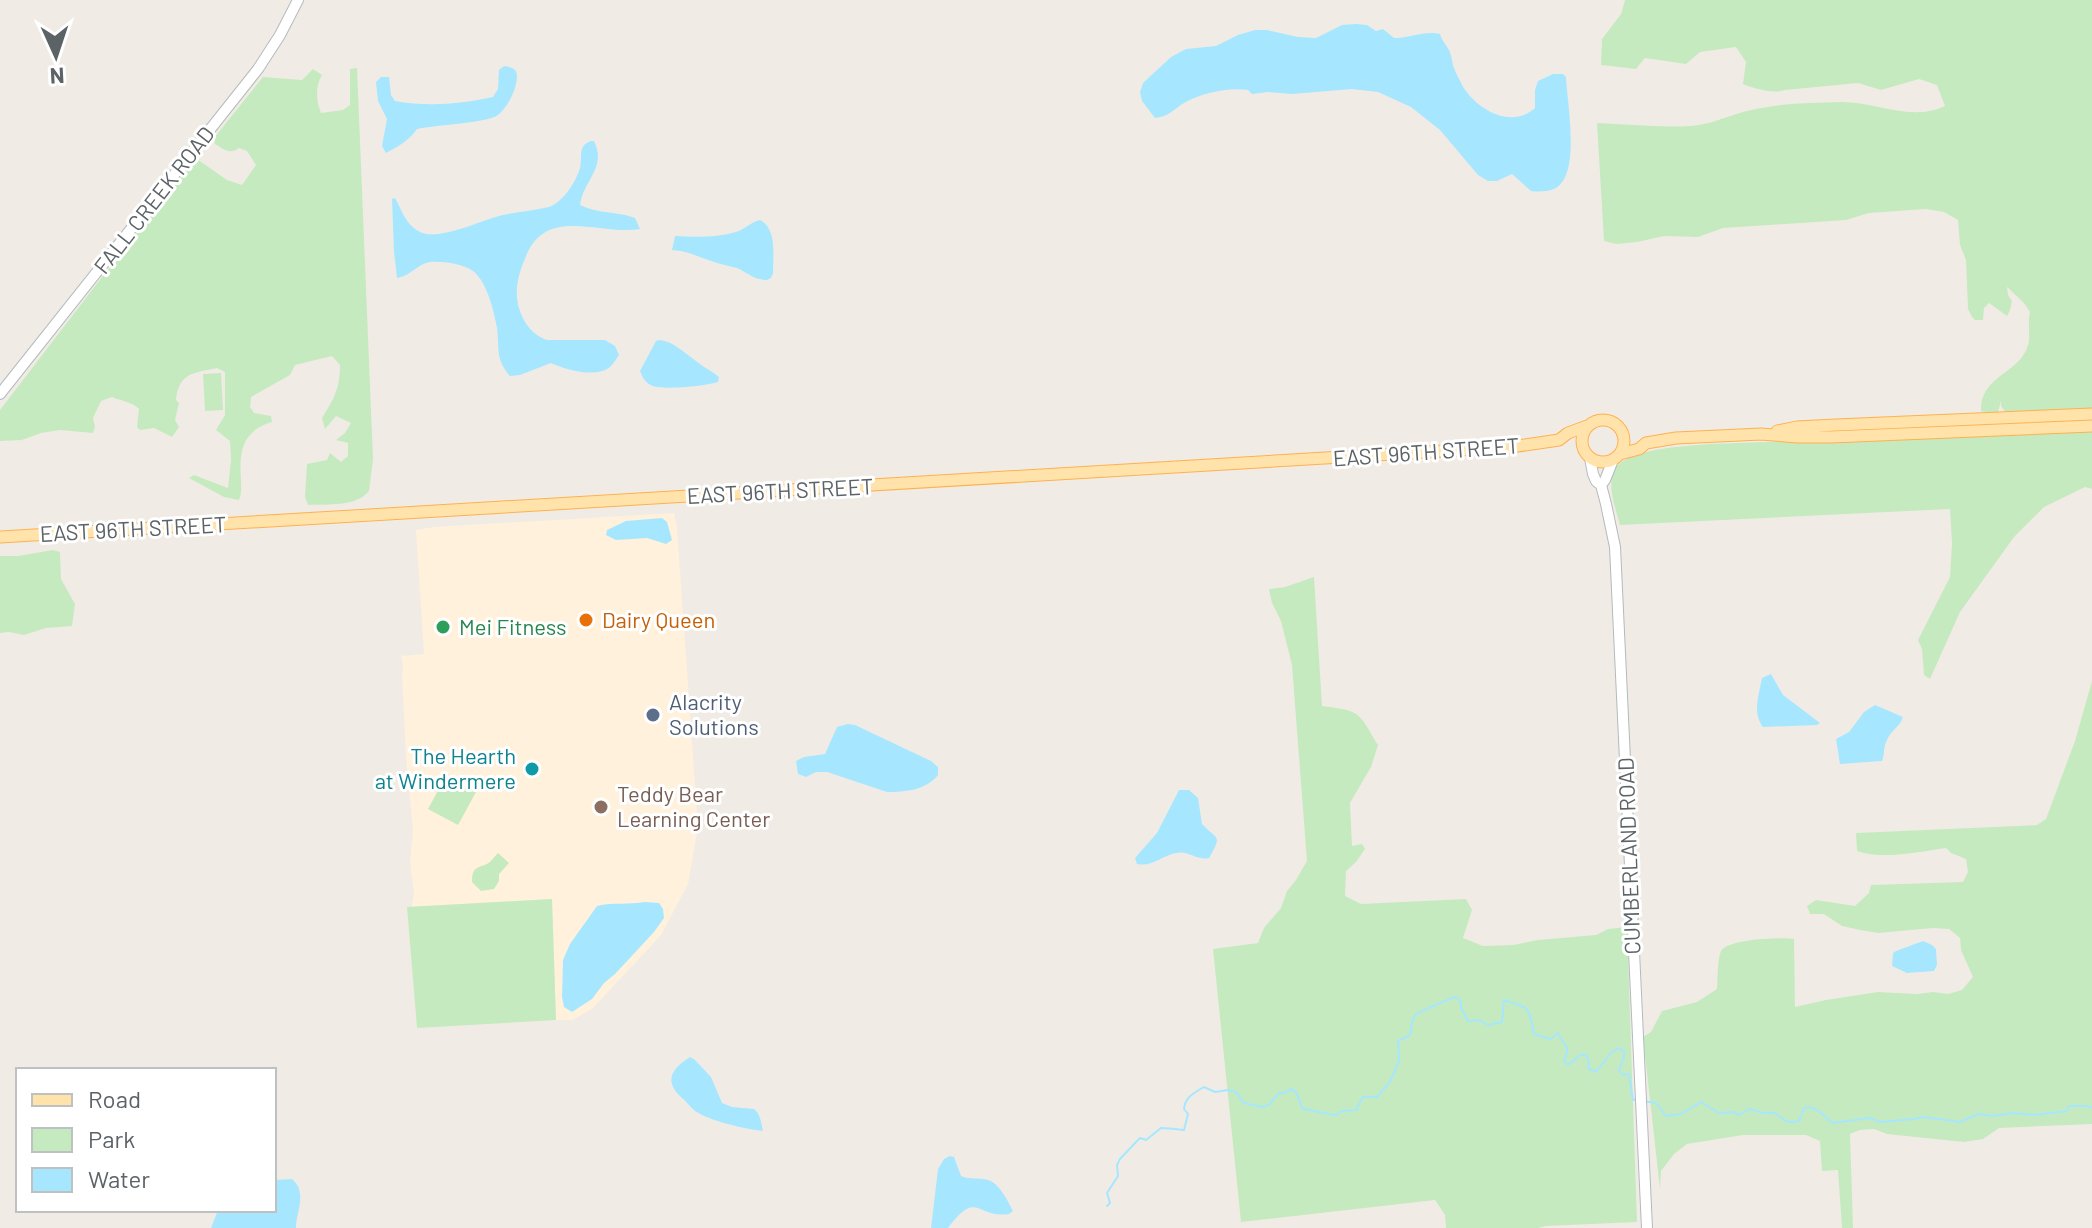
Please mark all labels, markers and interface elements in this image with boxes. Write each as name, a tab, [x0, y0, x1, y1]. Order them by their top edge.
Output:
north arrow	[16, 16, 96, 96]
text: N	[49, 64, 65, 90]
street label: FALL CREEK ROAD	[88, 121, 219, 278]
street label: EAST 96TH STREET	[1332, 432, 1520, 470]
street label: EAST 96TH STREET	[686, 472, 874, 508]
street label: EAST 96TH STREET	[39, 510, 227, 546]
place label: Dairy Queen	[602, 606, 715, 632]
marker: Dairy Queen	[577, 611, 595, 629]
place label: Mei Fitness	[459, 613, 567, 639]
marker: Mei Fitness	[434, 618, 452, 636]
place label: Alacrity Solutions	[669, 688, 759, 739]
marker: Alacrity Solutions	[644, 706, 662, 724]
place label: The Hearth at Windermere	[375, 742, 516, 793]
street label: CUMBERLAND ROAD	[1612, 757, 1644, 955]
marker: The Hearth at Windermere	[523, 760, 541, 778]
place label: Teddy Bear Learning Center	[617, 780, 770, 831]
marker: Teddy Bear Learning Center	[592, 798, 610, 816]
legend	[16, 1068, 276, 1212]
text: Road	[88, 1084, 141, 1113]
text: Park	[88, 1124, 135, 1153]
text: Water	[88, 1164, 150, 1193]

